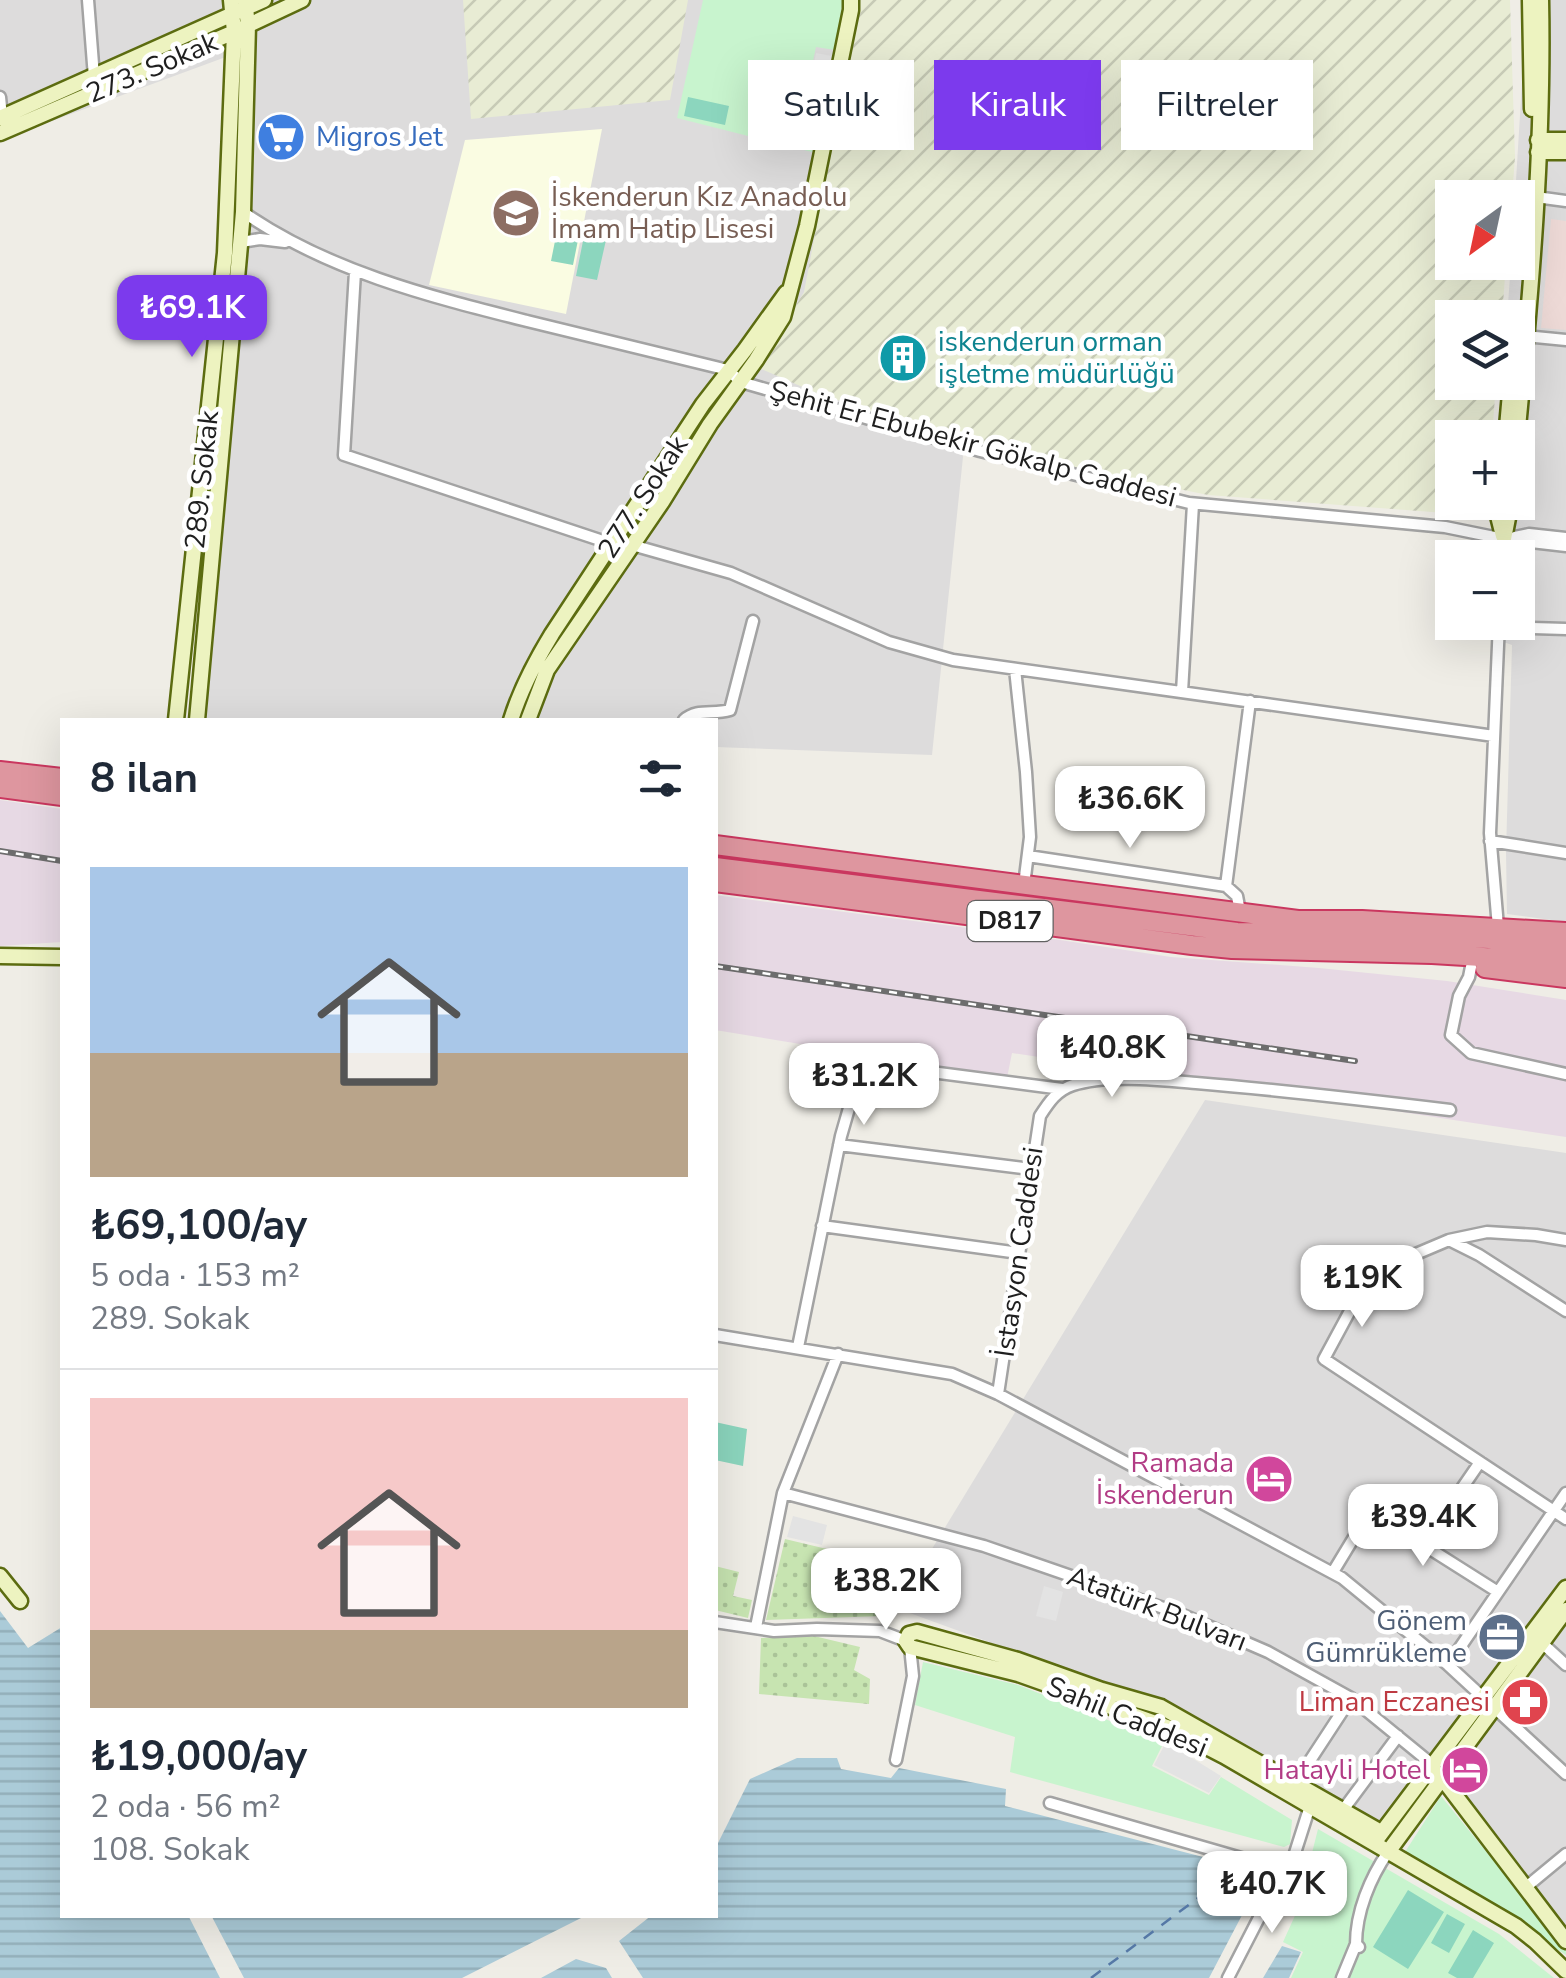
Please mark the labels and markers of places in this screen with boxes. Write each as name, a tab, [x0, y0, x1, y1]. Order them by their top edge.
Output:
supermarket icon: Migros Jet	[255, 111, 307, 163]
place label: Migros Jet	[316, 118, 443, 156]
place label: İskenderun Kız Anadolu İmam Hatip Lisesi	[551, 178, 847, 248]
school or university icon: İskenderun Kız Anadolu İmam Hatip Lisesi	[490, 187, 542, 239]
pin: ₺69.1K	[111, 275, 273, 360]
place label: iskenderun orman işletme müdürlüğü	[938, 323, 1175, 393]
building icon: iskenderun orman işletme müdürlüğü	[877, 332, 929, 384]
pin: ₺36.6K	[1049, 766, 1211, 851]
pin: ₺40.8K	[1031, 1015, 1193, 1100]
pin: ₺31.2K	[783, 1043, 945, 1128]
pin: ₺19K	[1303, 1245, 1421, 1330]
place label: Ramada İskenderun	[1096, 1444, 1234, 1514]
hotel icon: Ramada İskenderun	[1243, 1453, 1295, 1505]
pin: ₺39.4K	[1342, 1484, 1504, 1569]
pin: ₺38.2K	[805, 1548, 967, 1633]
place label: Gönem Gümrükleme	[1305, 1602, 1467, 1672]
office icon: Gönem Gümrükleme	[1476, 1611, 1528, 1663]
pharmacy icon: Liman Eczanesi	[1499, 1676, 1551, 1728]
place label: Liman Eczanesi	[1299, 1683, 1490, 1721]
hotel icon: Hatayli Hotel	[1439, 1744, 1491, 1796]
place label: Hatayli Hotel	[1263, 1751, 1431, 1789]
pin: ₺40.7K	[1191, 1851, 1353, 1936]

